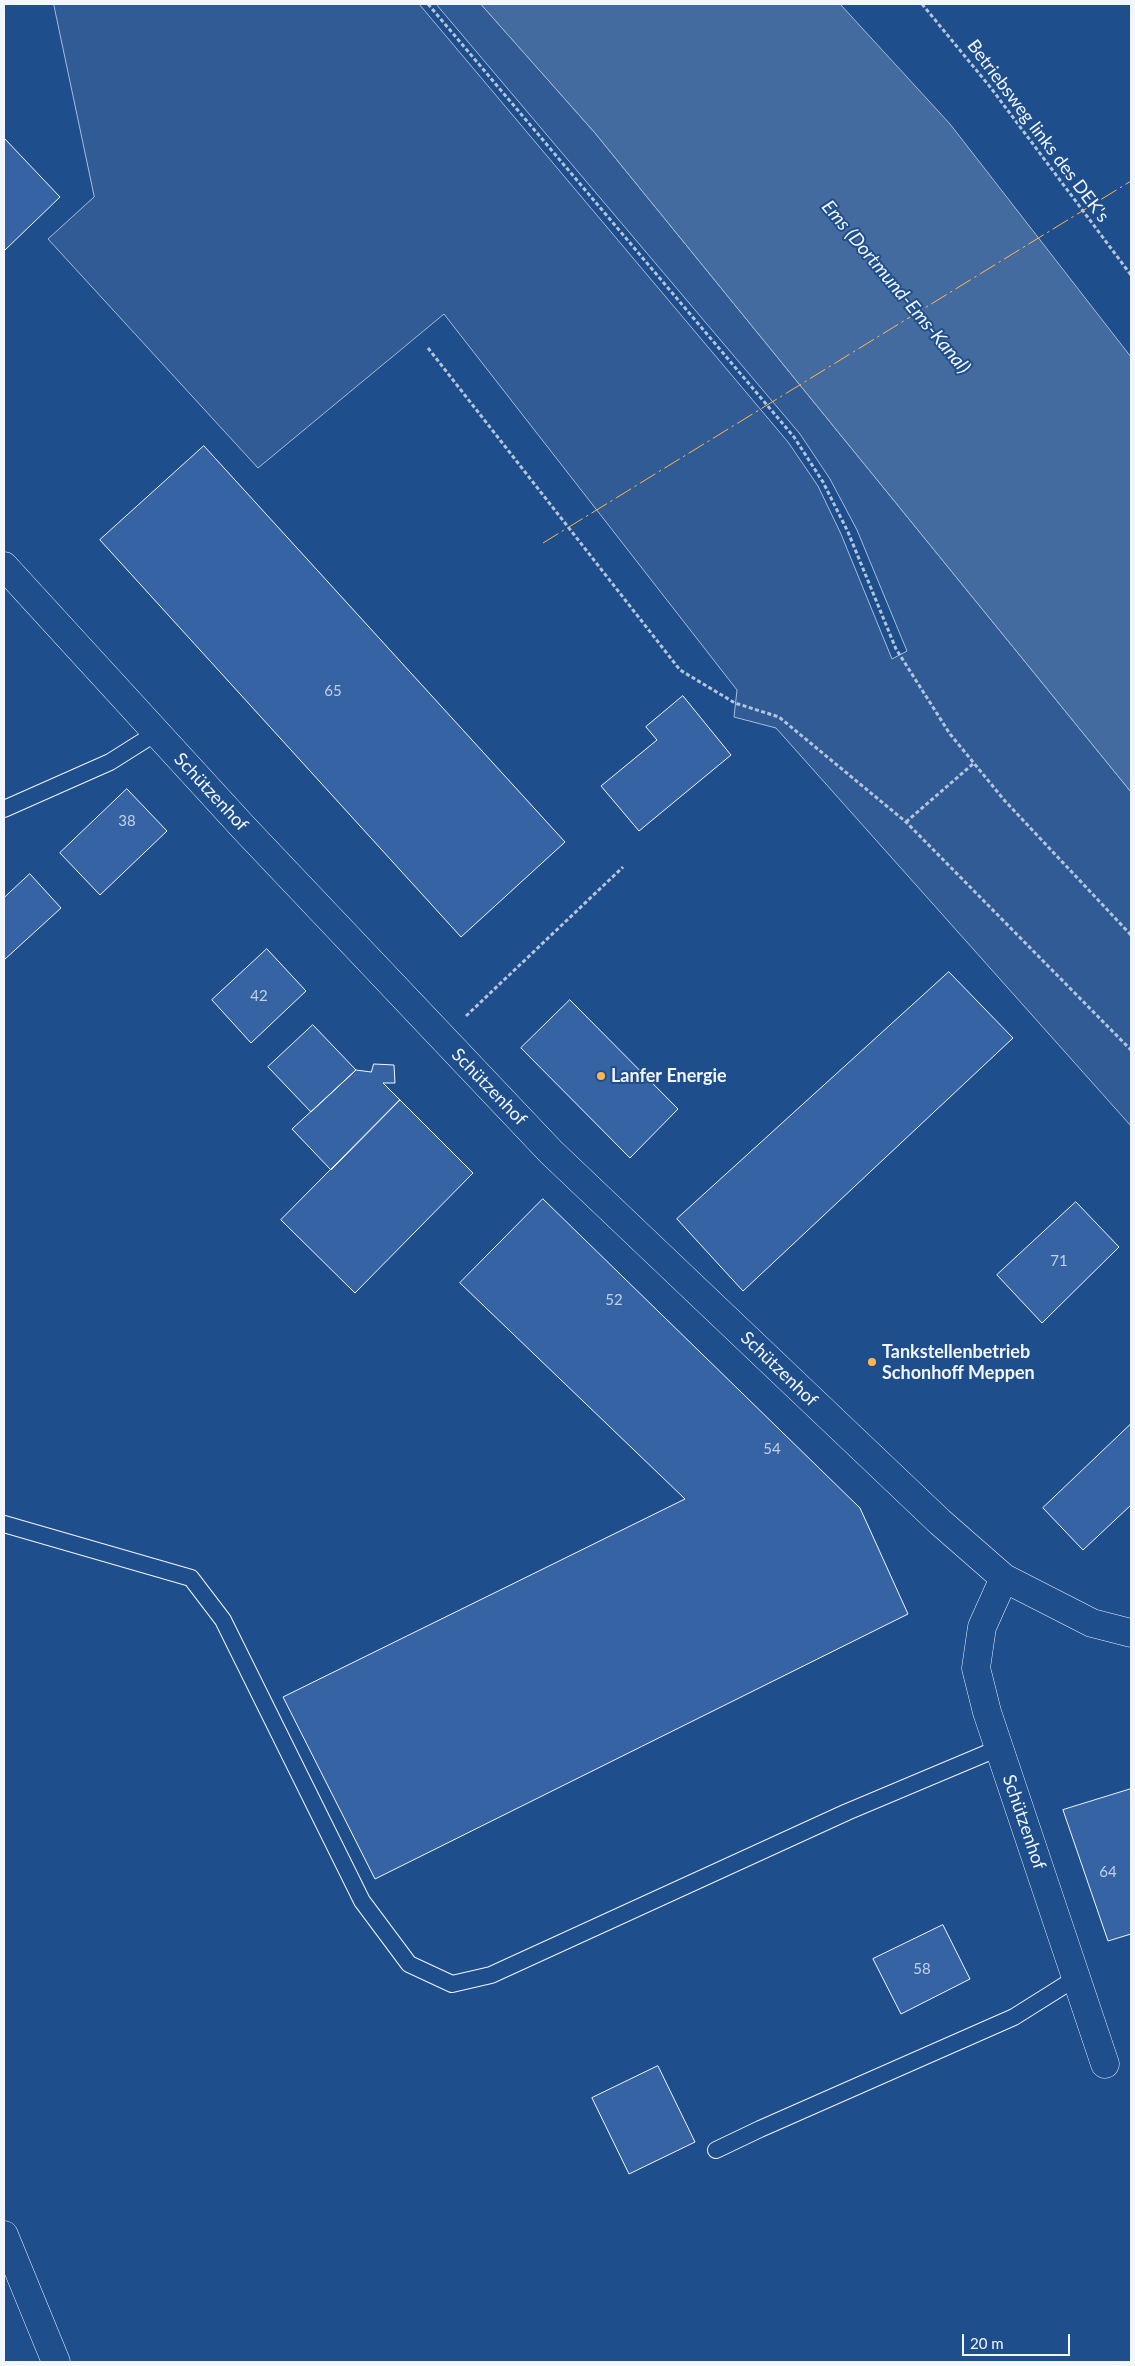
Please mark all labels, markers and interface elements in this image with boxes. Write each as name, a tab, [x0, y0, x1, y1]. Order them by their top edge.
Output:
street label: Betriebsweg links des DEK's	[962, 36, 1114, 226]
water label: Ems (Dortmund-Ems-Kanal)	[817, 196, 975, 378]
house number: 65	[324, 682, 342, 700]
street label: Schützenhof	[169, 749, 253, 835]
house number: 38	[118, 812, 136, 830]
house number: 42	[250, 987, 268, 1005]
street label: Schützenhof	[447, 1044, 531, 1130]
place label: Lanfer Energie	[611, 1065, 727, 1087]
marker: Lanfer Energie	[595, 1070, 607, 1082]
house number: 71	[1050, 1252, 1068, 1270]
house number: 52	[605, 1291, 623, 1309]
street label: Schützenhof	[736, 1327, 822, 1411]
place label: Tankstellenbetrieb Schonhoff Meppen	[882, 1341, 1035, 1384]
marker: Tankstellenbetrieb Schonhoff Meppen	[866, 1356, 878, 1368]
house number: 54	[763, 1440, 781, 1458]
street label: Schützenhof	[998, 1772, 1050, 1872]
house number: 64	[1099, 1863, 1117, 1881]
house number: 58	[913, 1960, 931, 1978]
scale bar	[965, 2324, 1072, 2356]
text: 20 m	[970, 2334, 1004, 2352]

